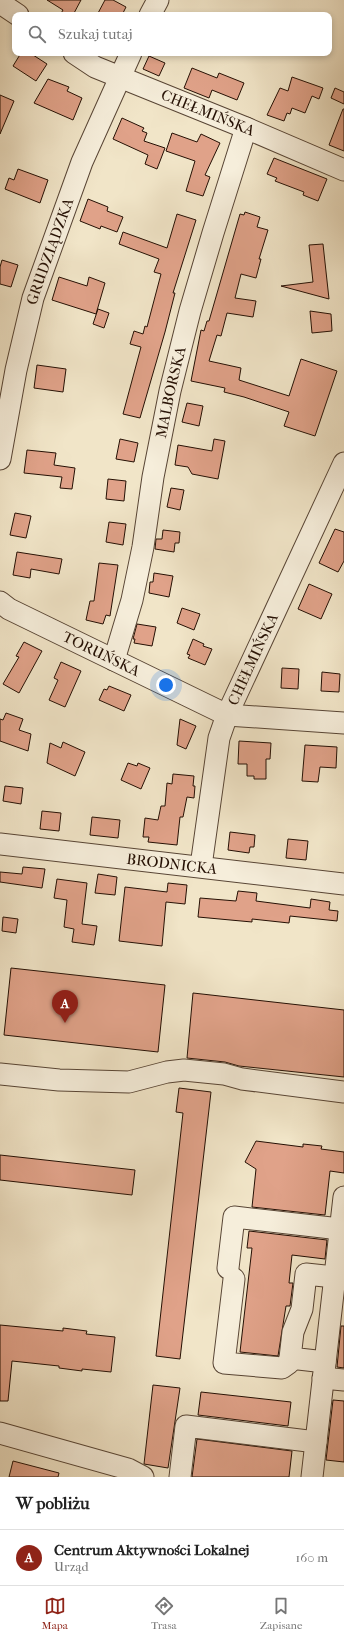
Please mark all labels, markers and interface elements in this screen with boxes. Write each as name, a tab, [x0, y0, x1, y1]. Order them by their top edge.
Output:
search box	[12, 12, 332, 56]
icon: search	[26, 23, 48, 45]
text: Szukaj tutaj	[58, 25, 132, 43]
street label: CHEŁMIŃSKA	[158, 86, 258, 140]
street label: GRUDZIĄDZKA	[23, 195, 77, 306]
street label: MALBORSKA	[152, 344, 190, 440]
street label: CHEŁMIŃSKA	[224, 610, 282, 708]
street label: TORUŃSKA	[60, 627, 143, 680]
your location	[156, 675, 176, 695]
street label: BRODNICKA	[126, 850, 218, 878]
pin: A	[52, 990, 78, 1023]
text: W pobliżu	[16, 1493, 90, 1513]
text: Centrum Aktywności Lokalnej	[54, 1541, 249, 1559]
text: A	[25, 1550, 33, 1565]
text: 160 m	[296, 1550, 328, 1565]
text: Urząd	[54, 1559, 88, 1574]
tab: Mapa	[42, 1595, 68, 1632]
tab: Trasa	[151, 1595, 177, 1632]
tab: Zapisane	[260, 1595, 302, 1632]

